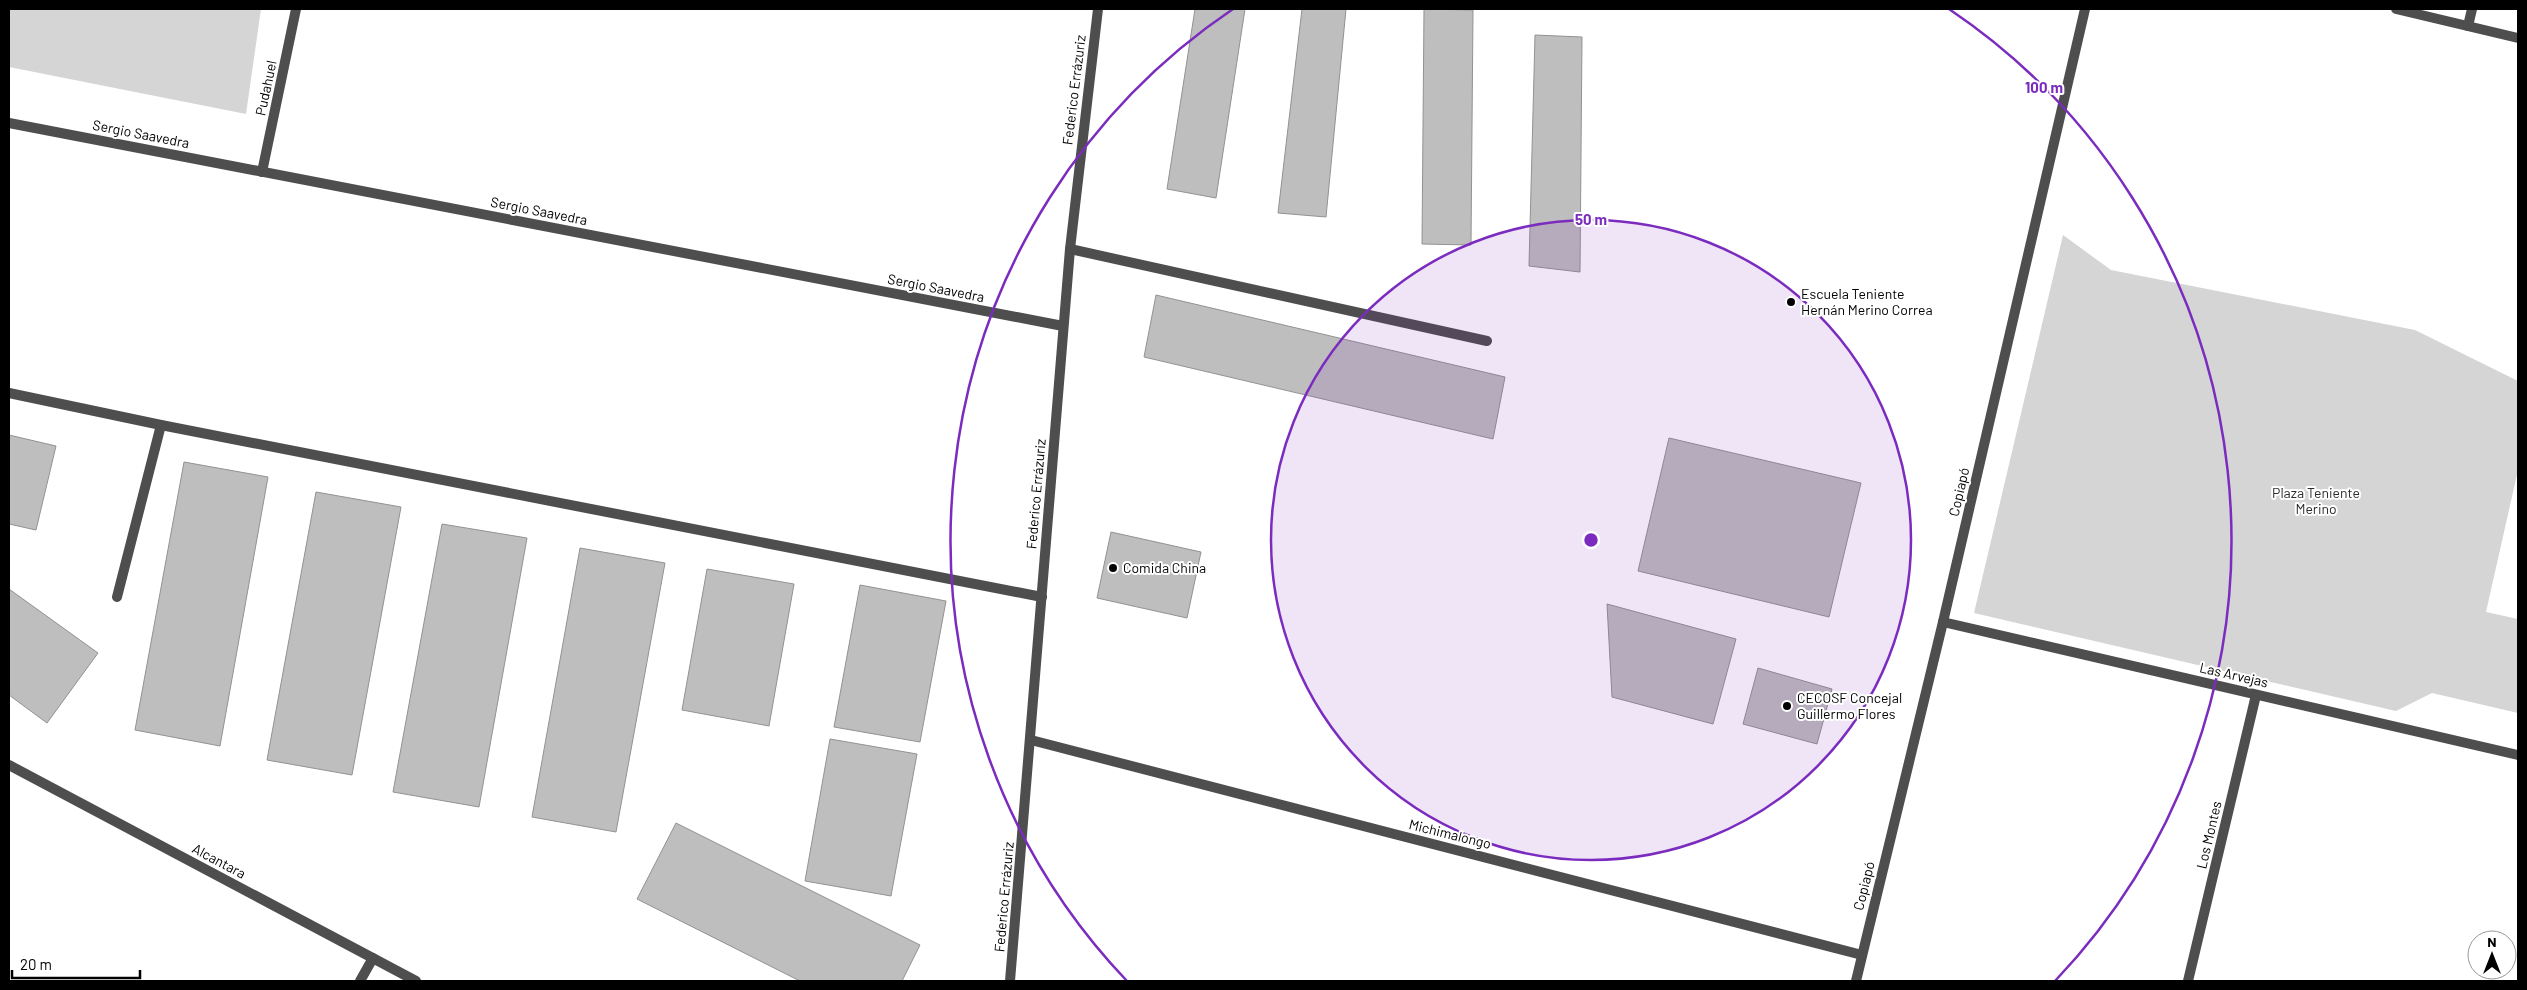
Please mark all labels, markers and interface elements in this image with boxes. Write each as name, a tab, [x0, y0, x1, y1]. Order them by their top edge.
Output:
street label: Federico Errázuriz	[1058, 34, 1089, 146]
street label: Pudahuel	[251, 59, 280, 117]
text: 100 m	[2025, 78, 2063, 96]
street label: Sergio Saavedra	[91, 116, 191, 151]
street label: Sergio Saavedra	[489, 193, 589, 228]
text: 50 m	[1575, 210, 1607, 228]
street label: Sergio Saavedra	[886, 270, 986, 305]
place label: Escuela Teniente Hernán Merino Correa	[1801, 285, 1933, 318]
marker: Escuela Teniente Hernán Merino Correa	[1785, 296, 1797, 308]
street label: Federico Errázuriz	[1022, 438, 1049, 550]
street label: Copiapó	[1945, 466, 1972, 518]
park label: Plaza Teniente Merino	[2272, 484, 2360, 517]
centre of rings	[1582, 531, 1600, 549]
place label: Comida China	[1123, 559, 1206, 576]
marker: Comida China	[1107, 562, 1119, 574]
street label: Las Arvejas	[2198, 658, 2270, 691]
place label: CECOSF Concejal Guillermo Flores	[1797, 689, 1902, 722]
marker: CECOSF Concejal Guillermo Flores	[1781, 700, 1793, 712]
street label: Los Montes	[2192, 799, 2225, 871]
street label: Michimalongo	[1407, 815, 1493, 852]
street label: Alcantara	[190, 839, 249, 882]
street label: Federico Errázuriz	[990, 841, 1017, 953]
street label: Copiapó	[1849, 860, 1878, 912]
north arrow	[2467, 930, 2517, 980]
text: N	[2487, 933, 2497, 950]
scale bar	[12, 948, 140, 980]
text: 20 m	[20, 955, 52, 973]

